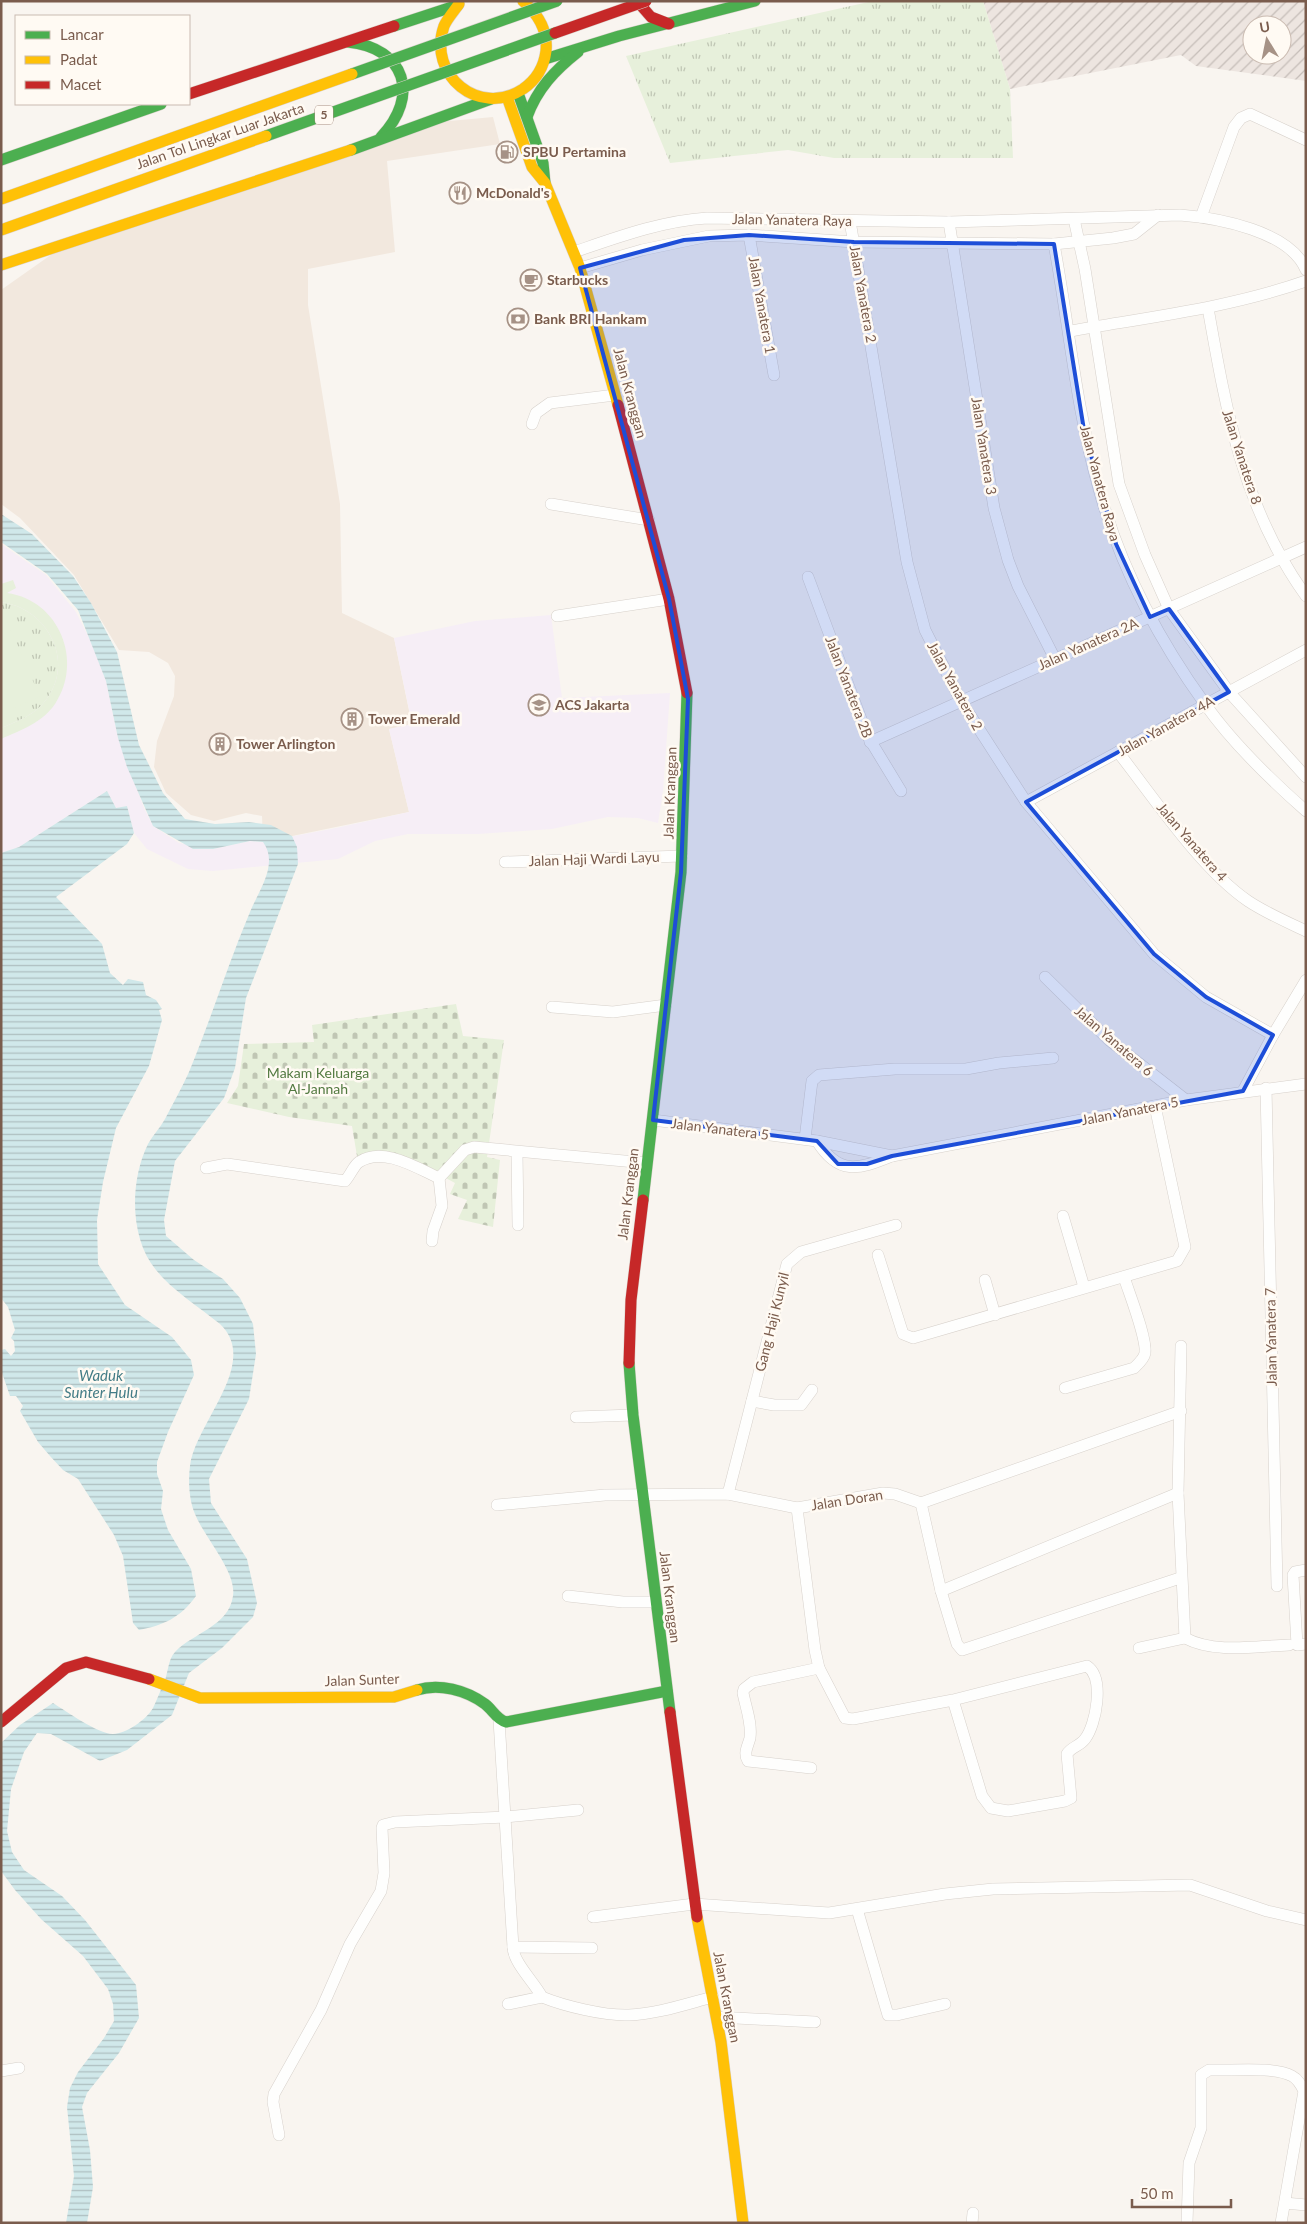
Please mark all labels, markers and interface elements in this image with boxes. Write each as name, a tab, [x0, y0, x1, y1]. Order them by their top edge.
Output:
legend	[15, 15, 190, 105]
north arrow	[1242, 15, 1292, 65]
text: U	[1258, 17, 1271, 36]
text: Lancar	[60, 25, 104, 43]
text: Padat	[60, 50, 98, 68]
text: Macet	[60, 75, 102, 93]
street label: Jalan Tol Lingkar Luar Jakarta	[134, 99, 306, 172]
road number: 5	[315, 106, 333, 124]
fuel station icon: SPBU Pertamina	[495, 140, 519, 164]
place label: SPBU Pertamina	[523, 143, 626, 160]
restaurant icon: McDonald's	[448, 181, 472, 205]
place label: McDonald's	[476, 184, 550, 201]
street label: Jalan Yanatera Raya	[732, 210, 852, 229]
street label: Jalan Yanatera 2	[847, 244, 880, 344]
street label: Jalan Yanatera 1	[746, 255, 779, 355]
cafe icon: Starbucks	[519, 268, 543, 292]
place label: Starbucks	[547, 271, 608, 288]
bank icon: Bank BRI Hankam	[506, 307, 530, 331]
place label: Bank BRI Hankam	[534, 310, 647, 327]
street label: Jalan Kranggan	[610, 346, 651, 440]
street label: Jalan Yanatera 3	[968, 396, 1001, 496]
street label: Jalan Yanatera 8	[1219, 407, 1266, 506]
street label: Jalan Yanatera Raya	[1077, 423, 1124, 543]
street label: Jalan Yanatera 2A	[1035, 614, 1141, 673]
street label: Jalan Yanatera 2B	[822, 634, 877, 740]
street label: Jalan Yanatera 2	[924, 639, 987, 733]
street label: Jalan Yanatera 4A	[1114, 692, 1218, 759]
school or university icon: ACS Jakarta	[527, 693, 551, 717]
place label: ACS Jakarta	[554, 696, 629, 713]
building icon: Tower Emerald	[340, 707, 364, 731]
place label: Tower Emerald	[368, 710, 460, 727]
building icon: Tower Arlington	[208, 732, 232, 756]
place label: Tower Arlington	[236, 735, 336, 752]
street label: Jalan Kranggan	[659, 746, 680, 840]
street label: Jalan Yanatera 4	[1154, 799, 1231, 884]
street label: Jalan Haji Wardi Layu	[528, 848, 660, 869]
street label: Jalan Yanatera 6	[1072, 1002, 1157, 1079]
park label: Makam Keluarga Al-Jannah	[267, 1064, 369, 1097]
street label: Jalan Yanatera 5	[1080, 1093, 1180, 1128]
street label: Jalan Yanatera 5	[670, 1114, 770, 1143]
street label: Jalan Kranggan	[613, 1147, 642, 1241]
street label: Gang Haji Kunyil	[751, 1270, 792, 1373]
street label: Jalan Yanatera 7	[1261, 1288, 1280, 1386]
water label: Waduk Sunter Hulu	[64, 1366, 138, 1401]
street label: Jalan Doran	[810, 1485, 884, 1514]
street label: Jalan Kranggan	[656, 1550, 685, 1644]
street label: Jalan Sunter	[324, 1670, 400, 1689]
street label: Jalan Kranggan	[710, 1950, 745, 2044]
scale bar	[1132, 2176, 1231, 2208]
text: 50 m	[1140, 2184, 1174, 2202]

